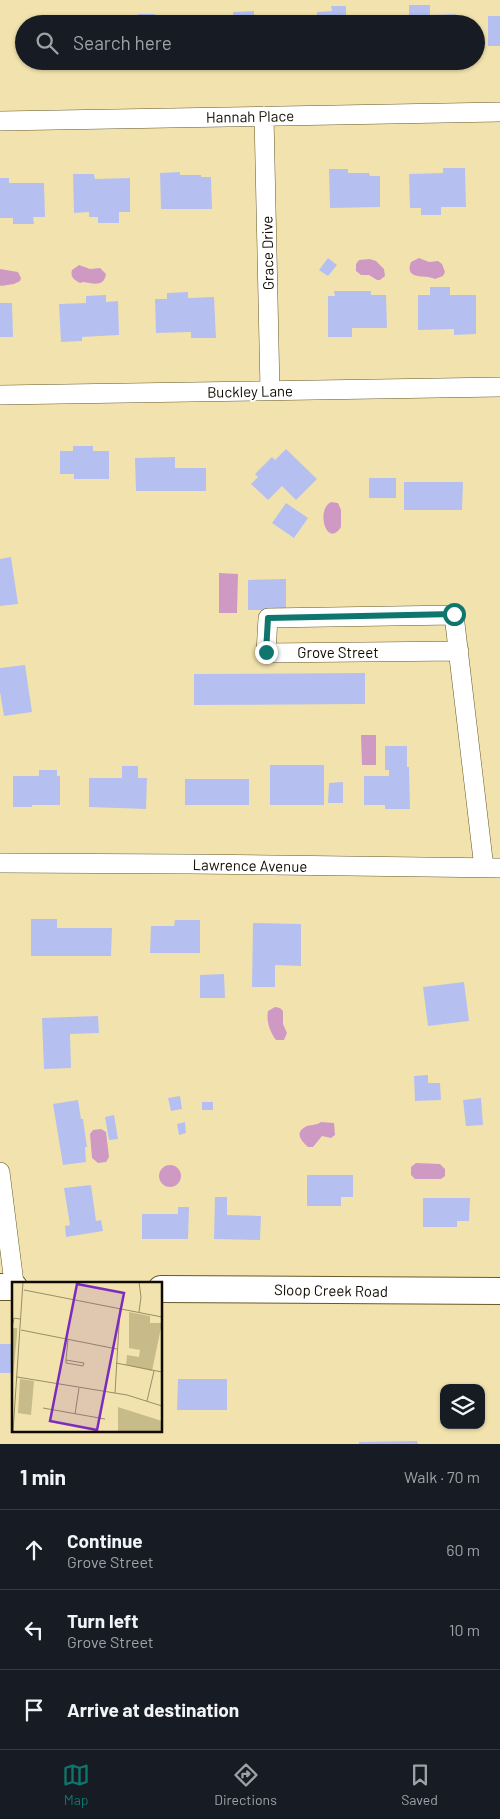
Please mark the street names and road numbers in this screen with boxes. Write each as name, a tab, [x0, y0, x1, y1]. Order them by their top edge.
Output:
street label: Hannah Place	[206, 106, 294, 126]
street label: Grace Drive	[257, 216, 277, 290]
street label: Buckley Lane	[207, 381, 293, 401]
street label: Grove Street	[297, 643, 379, 661]
street label: Lawrence Avenue	[193, 855, 307, 875]
street label: Sloop Creek Road	[274, 1280, 388, 1300]

